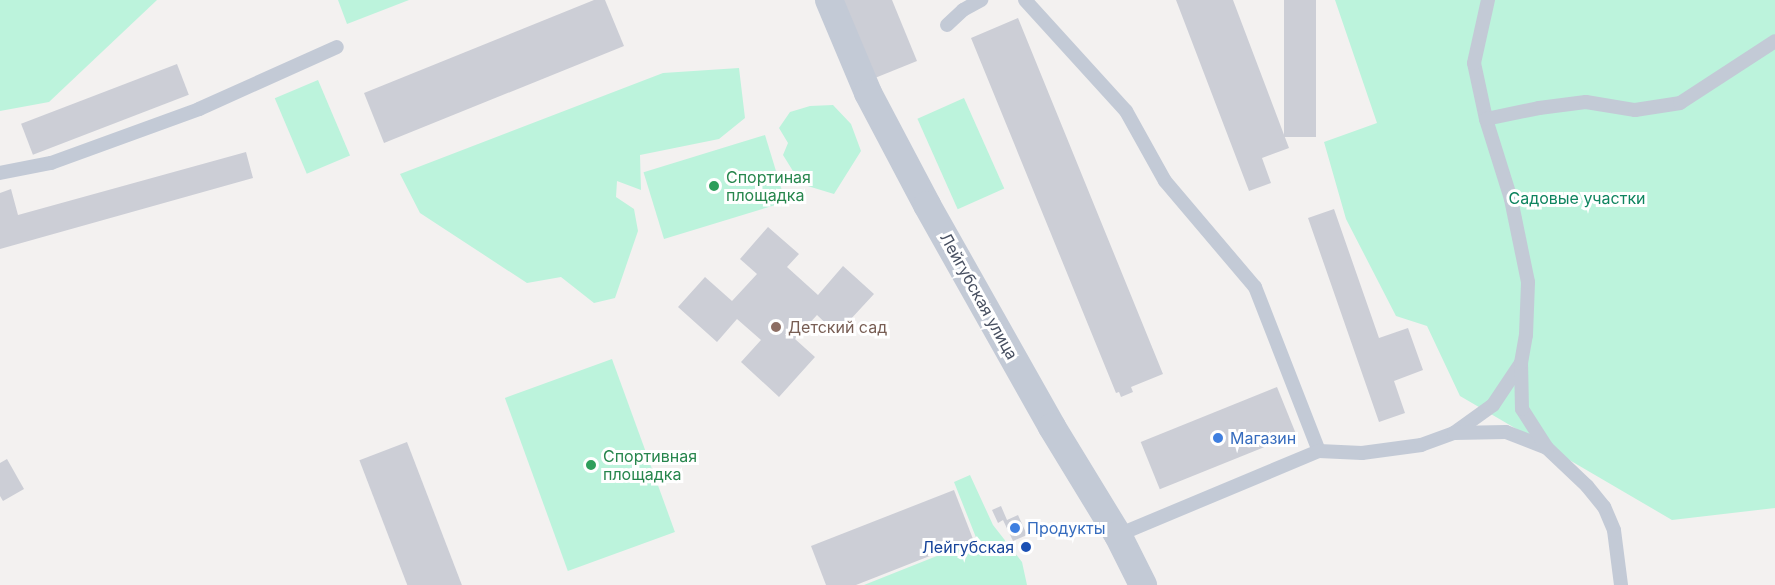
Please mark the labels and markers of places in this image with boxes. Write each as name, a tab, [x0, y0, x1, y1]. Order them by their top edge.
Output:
place label: Спортиная площадка	[726, 167, 811, 205]
marker: Спортиная площадка	[707, 179, 721, 193]
place label: Детский сад	[788, 317, 887, 337]
marker: Детский сад	[769, 320, 783, 334]
place label: Магазин	[1230, 428, 1296, 448]
marker: Магазин	[1211, 431, 1225, 445]
place label: Спортивная площадка	[603, 446, 697, 484]
marker: Спортивная площадка	[584, 458, 598, 472]
place label: Продукты	[1027, 518, 1105, 538]
marker: Продукты	[1008, 521, 1022, 535]
place label: Лейгубская	[922, 537, 1014, 557]
marker: Лейгубская	[1019, 540, 1033, 554]

